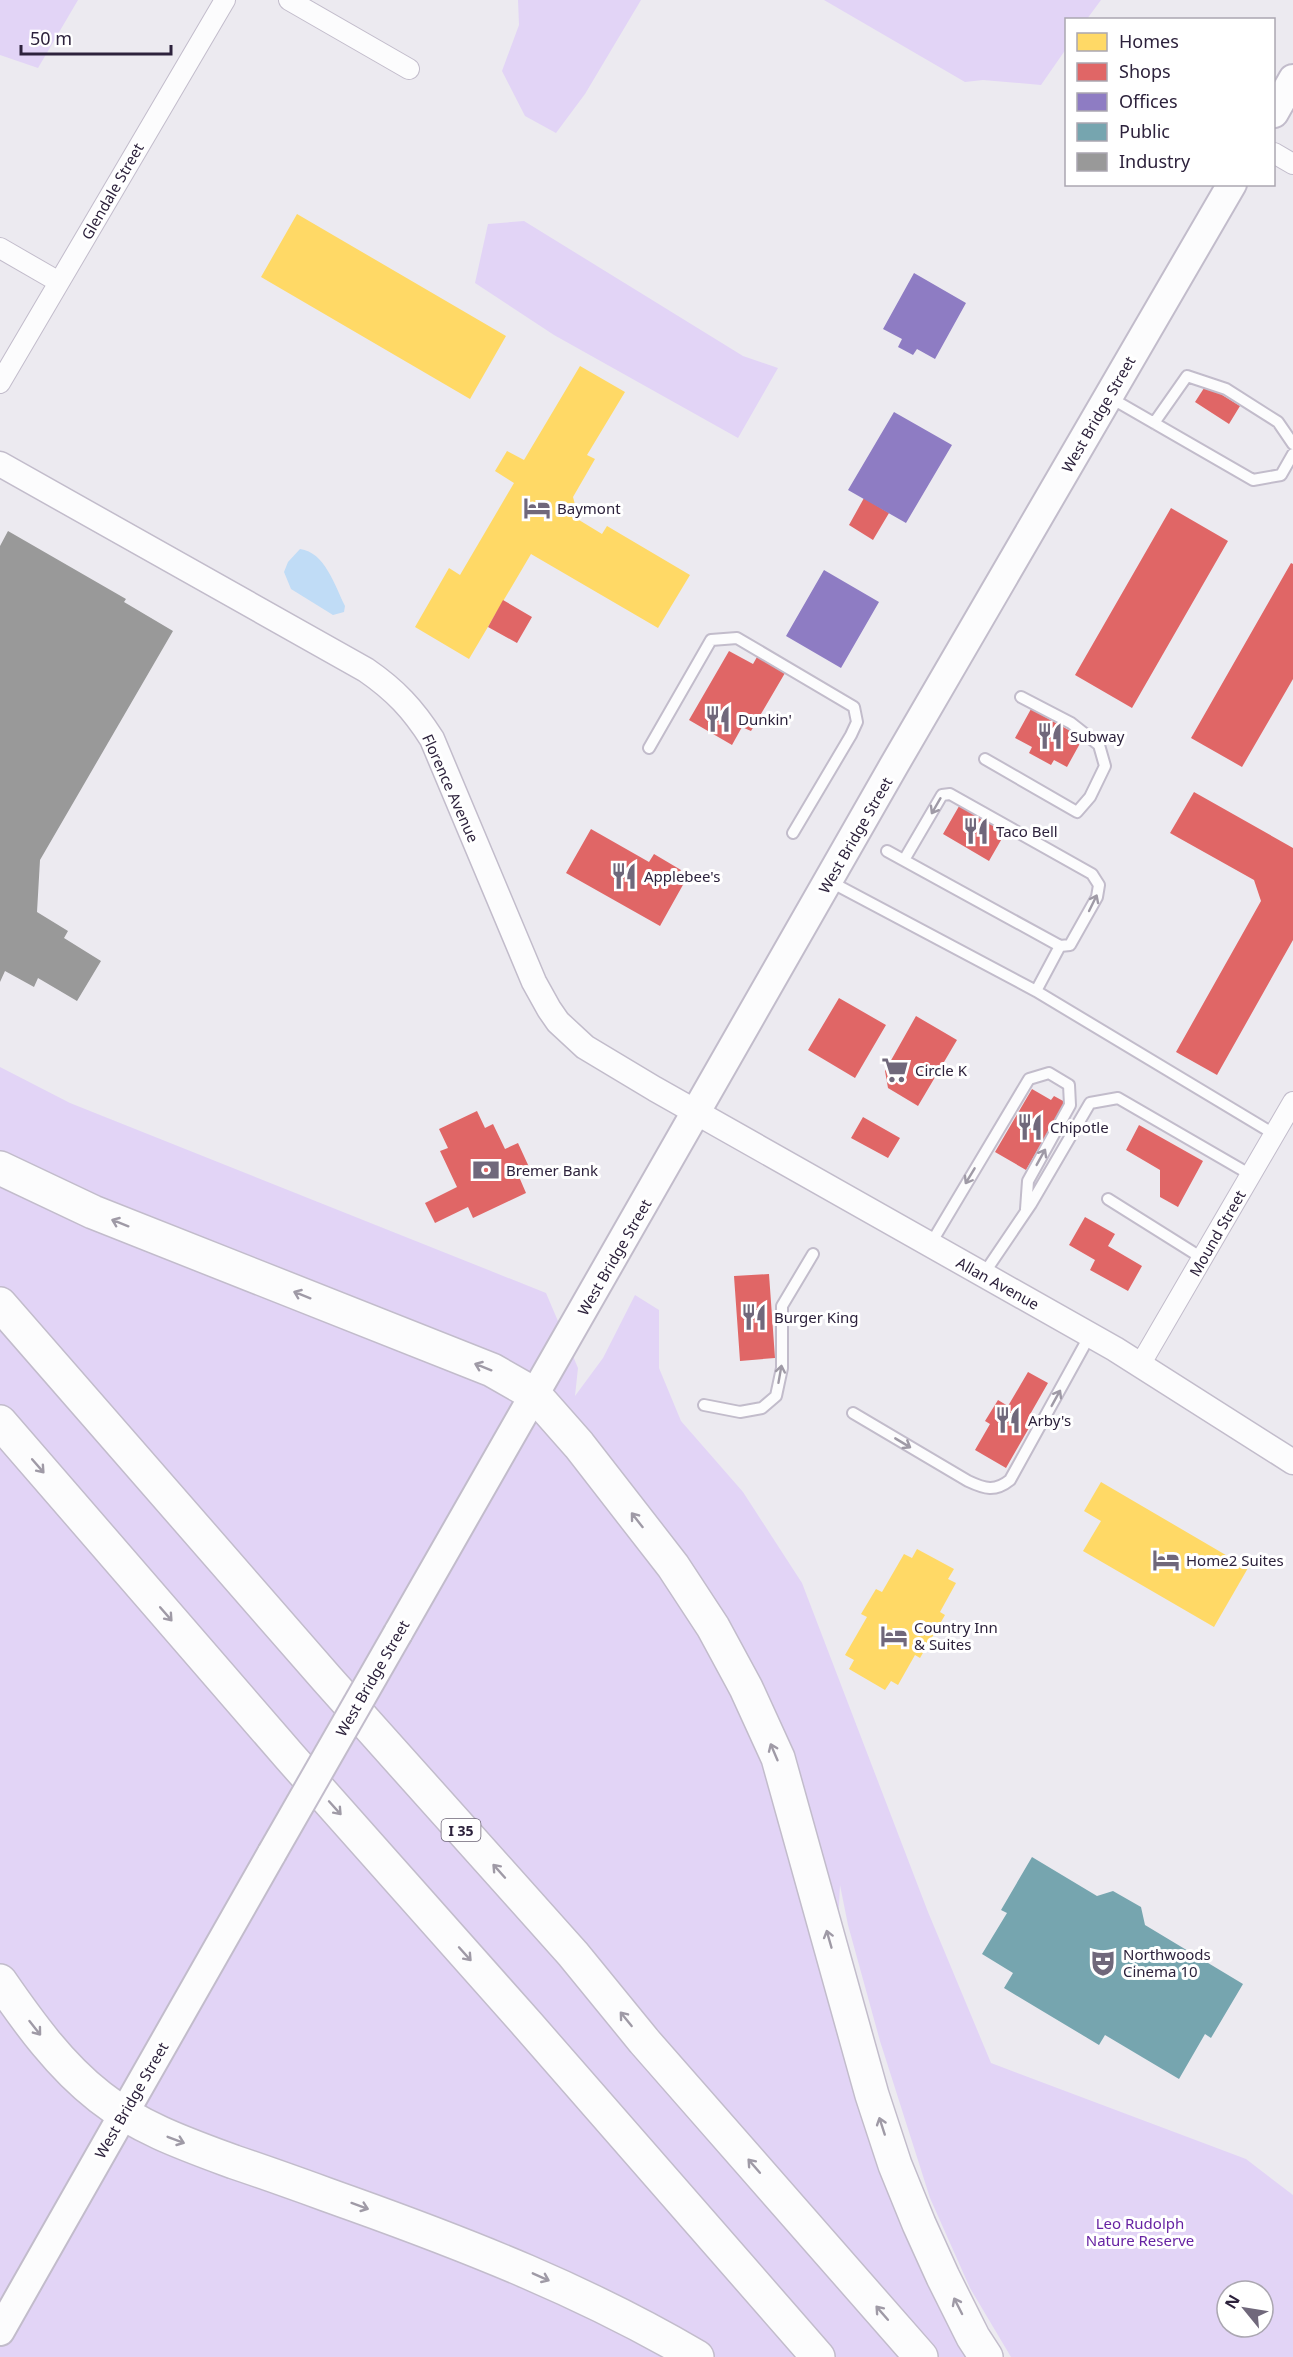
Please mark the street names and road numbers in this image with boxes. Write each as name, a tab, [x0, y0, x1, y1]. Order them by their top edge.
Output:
street label: Glendale Street	[76, 139, 148, 243]
street label: West Bridge Street	[1057, 352, 1140, 476]
street label: Florence Avenue	[418, 731, 484, 845]
street label: West Bridge Street	[814, 773, 897, 897]
street label: Mound Street	[1184, 1186, 1250, 1280]
street label: West Bridge Street	[573, 1195, 656, 1319]
street label: Allan Avenue	[953, 1252, 1043, 1314]
street label: West Bridge Street	[331, 1616, 414, 1740]
road number: I 35	[442, 1819, 480, 1841]
street label: West Bridge Street	[90, 2038, 173, 2162]

